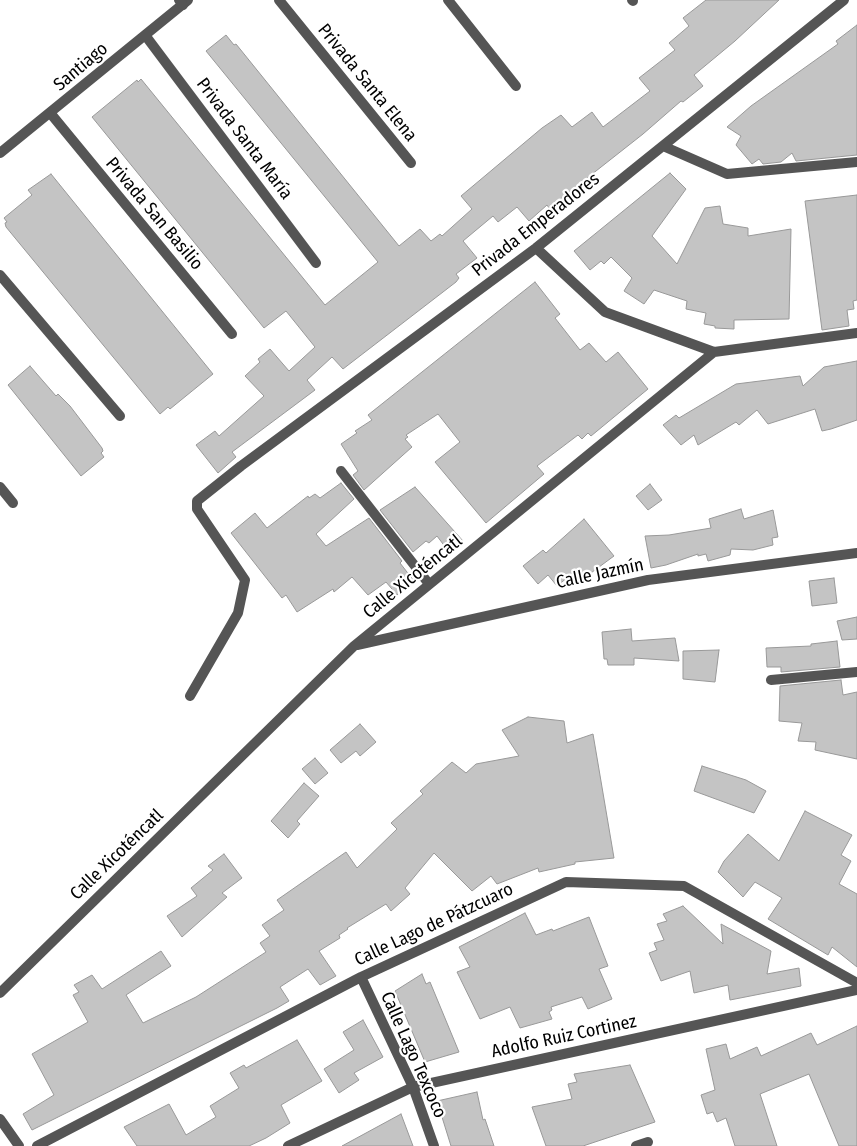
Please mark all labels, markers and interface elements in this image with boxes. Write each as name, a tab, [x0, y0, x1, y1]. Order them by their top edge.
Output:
street label: Privada Santa Elena	[313, 20, 421, 146]
street label: Santiago	[50, 38, 112, 96]
street label: Privada Santa María	[191, 74, 297, 204]
street label: Privada San Basilio	[101, 153, 207, 275]
street label: Privada Emperadores	[468, 169, 604, 281]
street label: Calle Xicoténcatl	[359, 531, 467, 623]
street label: Calle Jazmín	[554, 554, 646, 594]
street label: Calle Xicoténcatl	[66, 805, 168, 905]
street label: Calle Lago de Pátzcuaro	[351, 879, 517, 971]
street label: Calle Lago Texcoco	[375, 989, 451, 1121]
street label: Adolfo Ruiz Cortinez	[489, 1011, 639, 1063]

